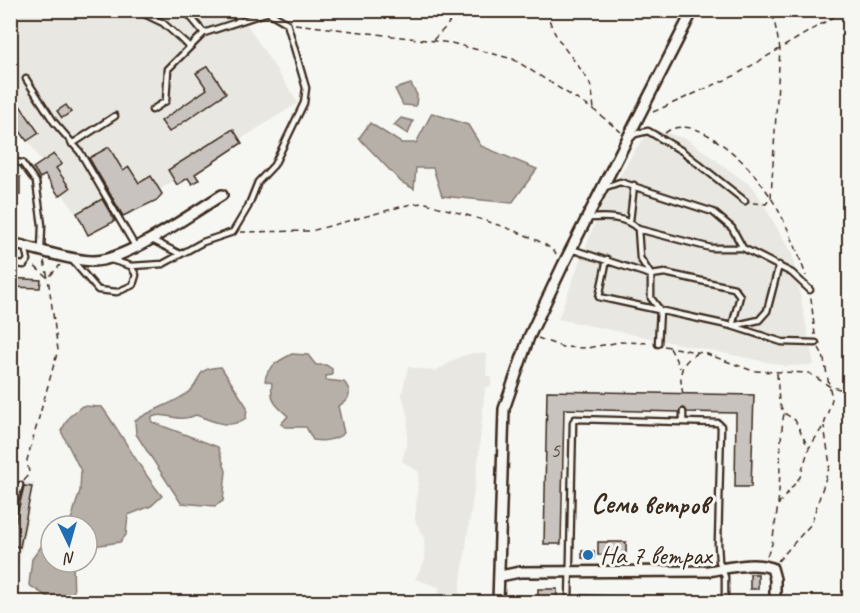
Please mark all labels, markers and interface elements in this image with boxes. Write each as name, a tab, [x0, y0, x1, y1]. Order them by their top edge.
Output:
house number: 5	[550, 436, 561, 464]
district label: Семь ветров	[591, 487, 713, 521]
north arrow	[39, 514, 99, 574]
place label: На 7 ветрах	[600, 539, 714, 572]
text: N	[61, 548, 76, 569]
marker: На 7 ветрах	[581, 548, 595, 562]

